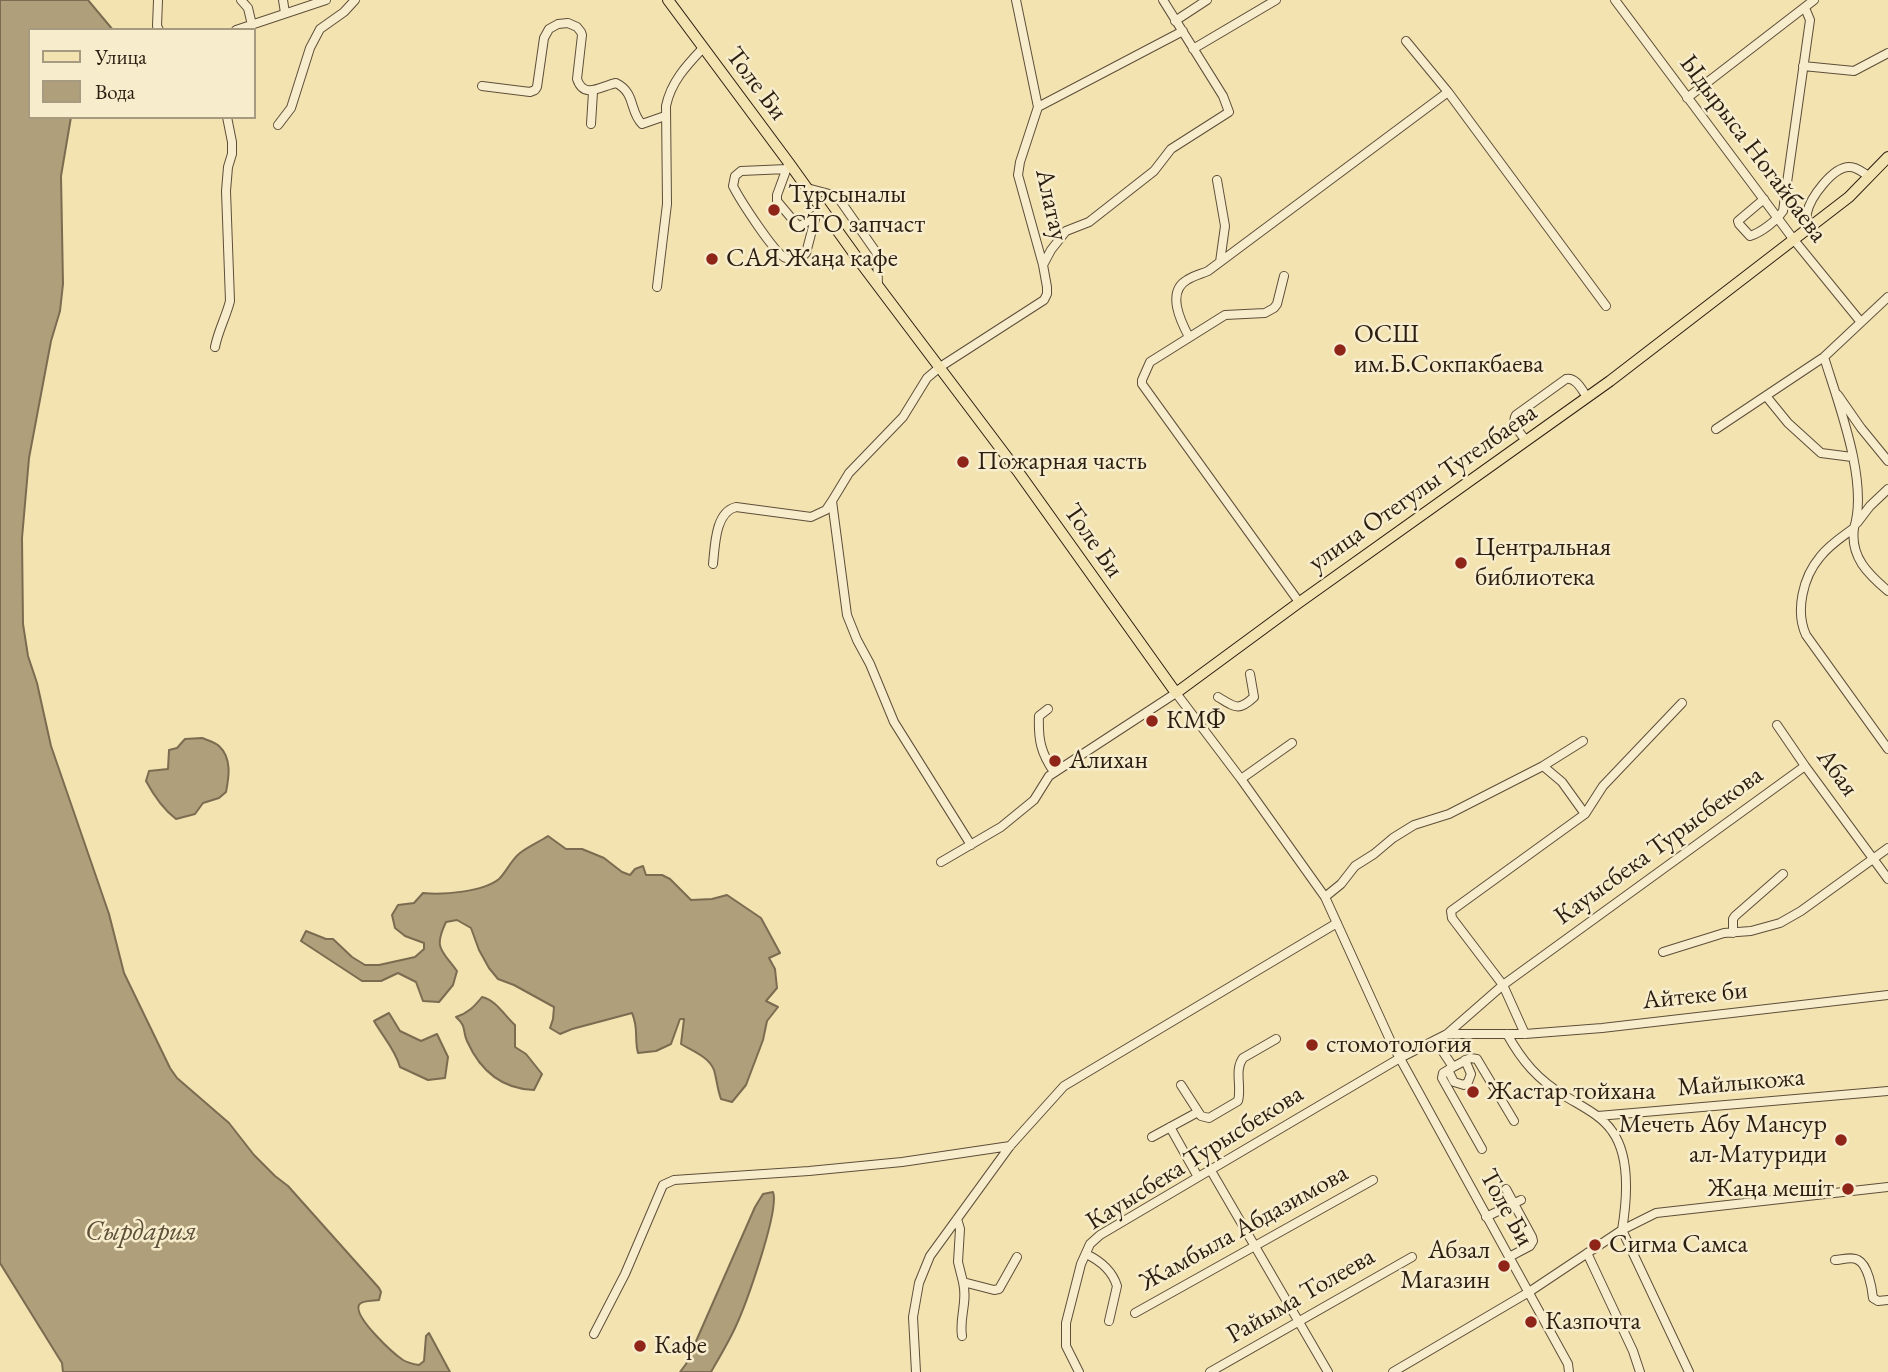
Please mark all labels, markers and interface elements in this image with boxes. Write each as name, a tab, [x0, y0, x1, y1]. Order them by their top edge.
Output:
legend	[28, 28, 256, 119]
street label: Толе Би	[718, 41, 794, 127]
text: Улица	[95, 43, 147, 70]
street label: Ыдырыса Ногайбаева	[1672, 49, 1834, 249]
text: Вода	[95, 78, 135, 105]
street label: Алатау	[1028, 166, 1074, 244]
place label: Тұрсыналы СТО запчаст	[788, 179, 925, 241]
marker: Тұрсыналы СТО запчаст	[766, 202, 782, 218]
place label: САЯ Жаңа кафе	[726, 243, 898, 275]
marker: САЯ Жаңа кафе	[704, 251, 720, 267]
place label: ОСШ им.Б.Сокпакбаева	[1354, 319, 1544, 380]
marker: ОСШ им.Б.Сокпакбаева	[1332, 342, 1348, 358]
street label: улица Отегулы Тугелбаева	[1303, 397, 1543, 579]
place label: Пожарная часть	[977, 446, 1147, 478]
marker: Пожарная часть	[955, 454, 971, 470]
street label: Толе Би	[1056, 498, 1130, 584]
place label: Центральная библиотека	[1475, 532, 1611, 594]
marker: Центральная библиотека	[1453, 555, 1469, 571]
place label: КМФ	[1166, 705, 1226, 737]
marker: КМФ	[1144, 713, 1160, 729]
street label: Абая	[1809, 743, 1865, 803]
place label: Алихан	[1069, 745, 1148, 777]
marker: Алихан	[1047, 753, 1063, 769]
street label: Кауысбека Турысбекова	[1549, 760, 1769, 932]
street label: Айтеке би	[1641, 975, 1749, 1017]
place label: стомотология	[1326, 1029, 1472, 1061]
marker: стомотология	[1304, 1037, 1320, 1053]
street label: Майлыкожа	[1676, 1062, 1806, 1104]
place label: Жастар тойхана	[1487, 1076, 1656, 1108]
street label: Кауысбека Турысбекова	[1081, 1079, 1309, 1237]
marker: Жастар тойхана	[1465, 1084, 1481, 1100]
place label: Мечеть Абу Мансур ал-Матуриди	[1618, 1109, 1827, 1170]
marker: Мечеть Абу Мансур ал-Матуриди	[1833, 1132, 1849, 1148]
street label: Жамбыла Абдазимова	[1134, 1158, 1354, 1298]
street label: Толе Би	[1472, 1164, 1540, 1252]
place label: Жаңа мешіт	[1708, 1173, 1834, 1205]
marker: Жаңа мешіт	[1840, 1181, 1856, 1197]
water label: Сырдария	[85, 1215, 197, 1249]
place label: Сигма Самса	[1609, 1229, 1748, 1261]
place label: Абзал Магазин	[1400, 1235, 1490, 1296]
marker: Сигма Самса	[1587, 1237, 1603, 1253]
street label: Райыма Толеева	[1221, 1241, 1381, 1351]
marker: Абзал Магазин	[1496, 1258, 1512, 1274]
place label: Казпочта	[1545, 1306, 1641, 1338]
marker: Казпочта	[1523, 1314, 1539, 1330]
place label: Кафе	[654, 1330, 707, 1362]
marker: Кафе	[632, 1338, 648, 1354]

